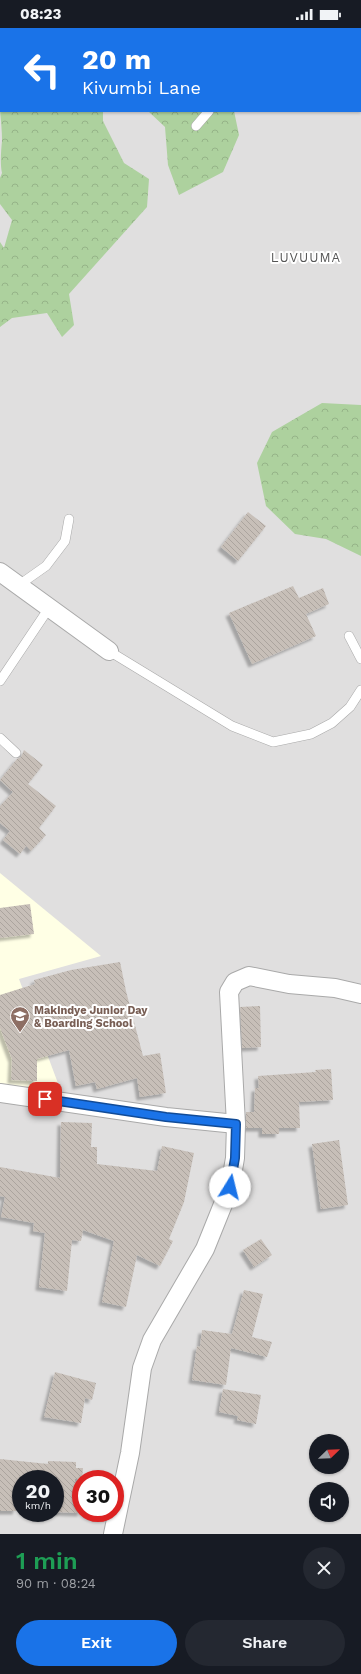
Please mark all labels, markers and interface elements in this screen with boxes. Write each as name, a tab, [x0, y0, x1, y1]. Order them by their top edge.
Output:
text: 08:23	[20, 5, 61, 23]
text: 20 m	[82, 43, 151, 76]
icon: left	[16, 44, 68, 96]
text: Kivumbi Lane	[82, 77, 201, 98]
district label: LUVUUMA	[271, 250, 341, 265]
place label: Makindye Junior Day & Boarding School	[34, 1004, 148, 1030]
school or university icon: Makindye Junior Day & Boarding School	[9, 1005, 31, 1033]
pin	[28, 1082, 62, 1116]
icon: arrive	[34, 1088, 56, 1110]
position arrow	[209, 1166, 251, 1208]
north arrow	[309, 1434, 349, 1474]
map controls	[309, 1434, 349, 1522]
speed limit sign: 30	[72, 1470, 124, 1522]
text: 20	[26, 1479, 50, 1503]
button: sound	[309, 1482, 349, 1522]
text: km/h	[25, 1500, 51, 1511]
text: 1 min	[16, 1547, 78, 1575]
button: close	[303, 1547, 345, 1589]
text: 90 m · 08:24	[16, 1576, 96, 1591]
button: Exit	[16, 1620, 177, 1666]
button: Share	[185, 1620, 345, 1666]

